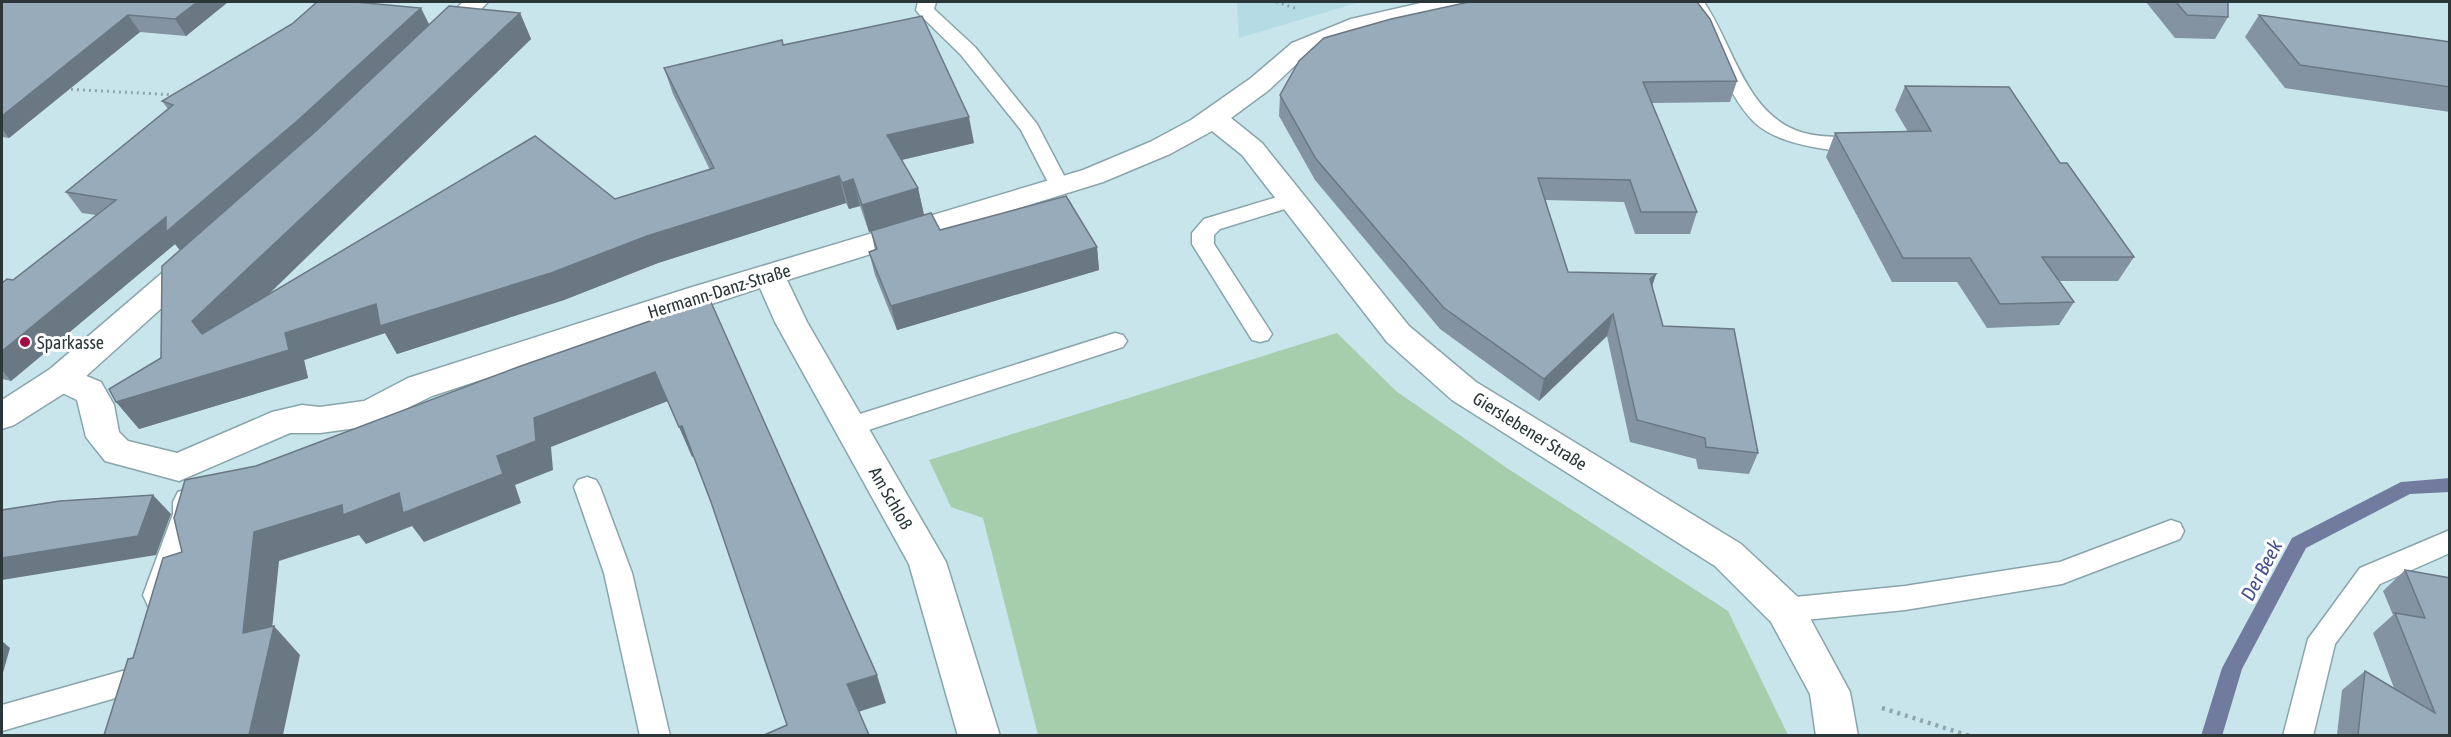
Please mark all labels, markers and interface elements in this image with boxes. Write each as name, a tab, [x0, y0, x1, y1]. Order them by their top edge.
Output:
street label: Hermann-Danz-Straße	[645, 259, 793, 323]
place label: Sparkasse	[37, 332, 104, 353]
marker: Sparkasse	[18, 335, 32, 349]
street label: Gierslebener Straße	[1469, 388, 1591, 474]
street label: Am Schloß	[865, 463, 917, 533]
water label: Der Beek	[2236, 536, 2286, 604]

